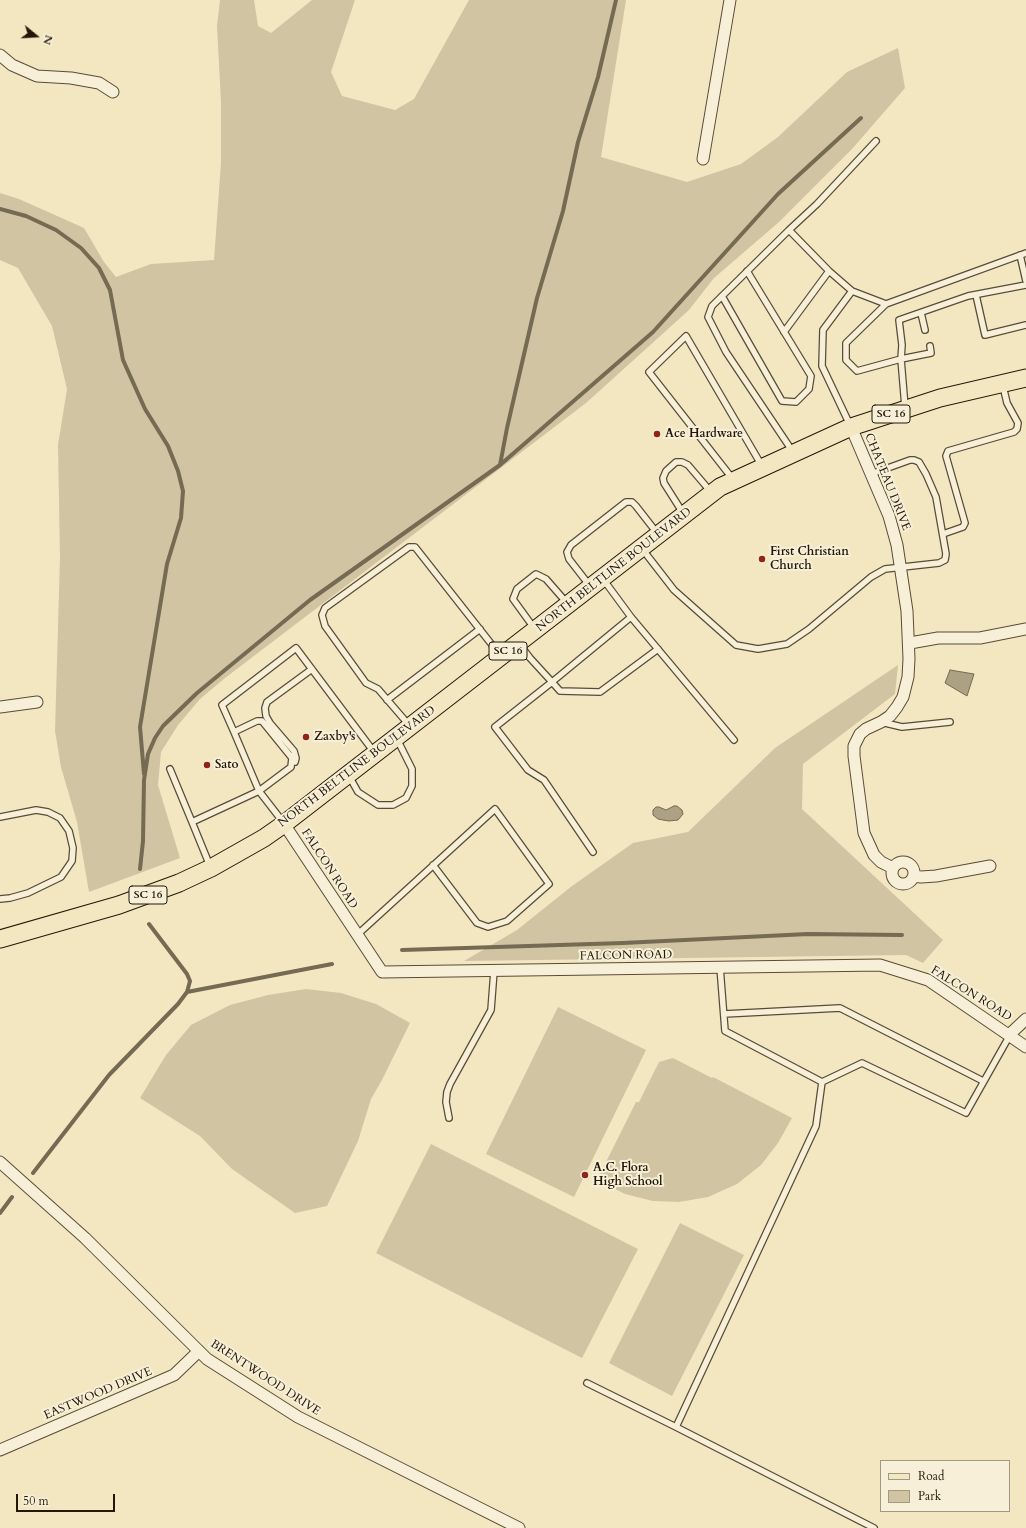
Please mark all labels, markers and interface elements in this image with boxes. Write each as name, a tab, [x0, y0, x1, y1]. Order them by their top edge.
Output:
north arrow	[16, 16, 56, 56]
text: N	[39, 33, 56, 47]
road number: SC 16	[872, 405, 910, 423]
place label: Ace Hardware	[665, 427, 743, 441]
marker: Ace Hardware	[652, 429, 662, 439]
street label: CHATEAU DRIVE	[861, 431, 913, 533]
street label: NORTH BELTLINE BOULEVARD	[533, 505, 695, 635]
place label: First Christian Church	[770, 545, 849, 573]
marker: First Christian Church	[757, 554, 767, 564]
road number: SC 16	[489, 642, 527, 660]
street label: NORTH BELTLINE BOULEVARD	[276, 703, 438, 831]
place label: Zaxby's	[314, 730, 356, 744]
marker: Zaxby's	[301, 732, 311, 742]
place label: Sato	[215, 758, 239, 772]
marker: Sato	[202, 760, 212, 770]
street label: FALCON ROAD	[298, 826, 360, 912]
road number: SC 16	[129, 886, 167, 904]
street label: FALCON ROAD	[580, 948, 672, 964]
street label: FALCON ROAD	[928, 963, 1014, 1025]
place label: A.C. Flora High School	[593, 1161, 662, 1189]
marker: A.C. Flora High School	[580, 1170, 590, 1180]
street label: BRENTWOOD DRIVE	[207, 1337, 323, 1419]
street label: EASTWOOD DRIVE	[42, 1365, 154, 1423]
legend	[880, 1460, 1010, 1512]
text: Road	[918, 1468, 944, 1484]
scale bar	[18, 1486, 117, 1512]
text: Park	[918, 1488, 941, 1504]
text: 50 m	[23, 1493, 49, 1509]

